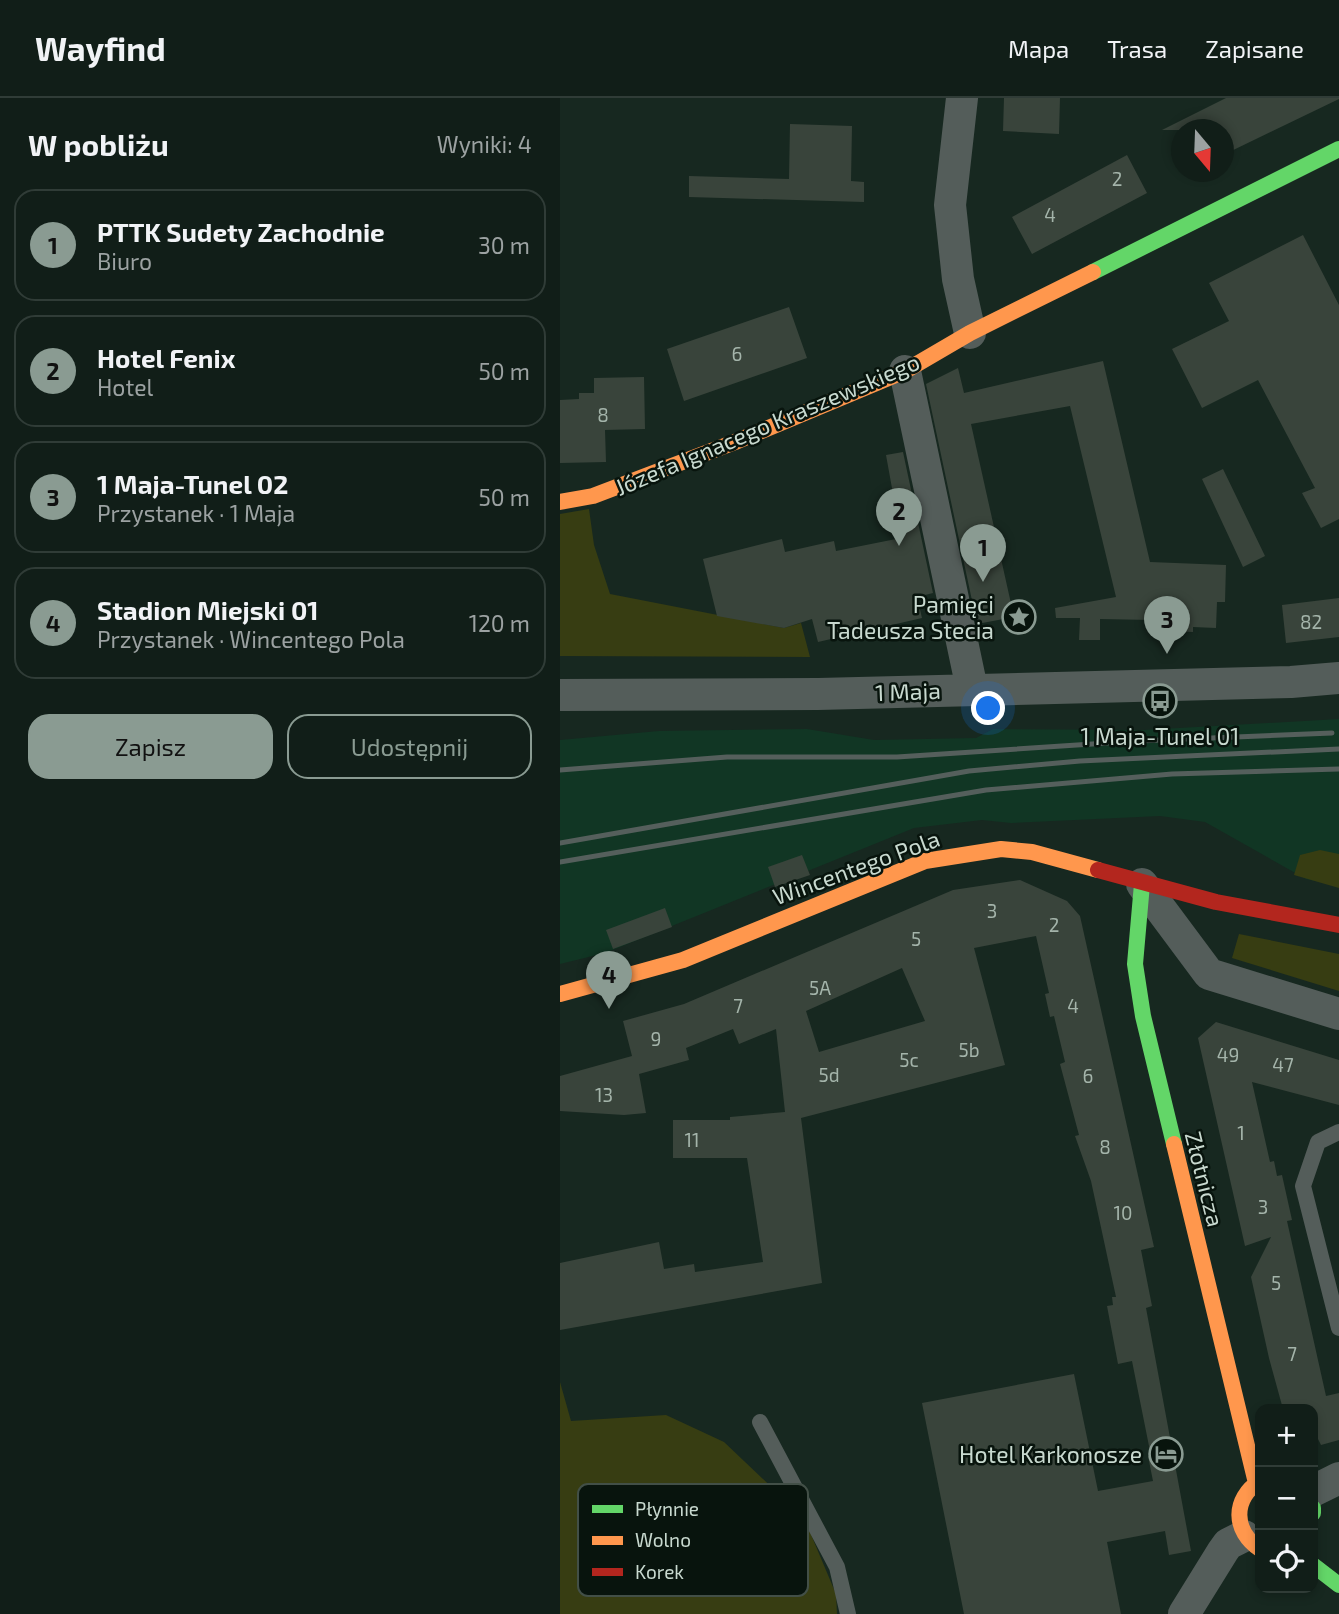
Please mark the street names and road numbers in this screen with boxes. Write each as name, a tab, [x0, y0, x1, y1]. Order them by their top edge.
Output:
street label: Józefa Ignacego Kraszewskiego	[611, 347, 923, 501]
street label: 1 Maja	[875, 676, 941, 706]
street label: Wincentego Pola	[769, 824, 943, 910]
street label: Złotnicza	[1180, 1129, 1230, 1229]

